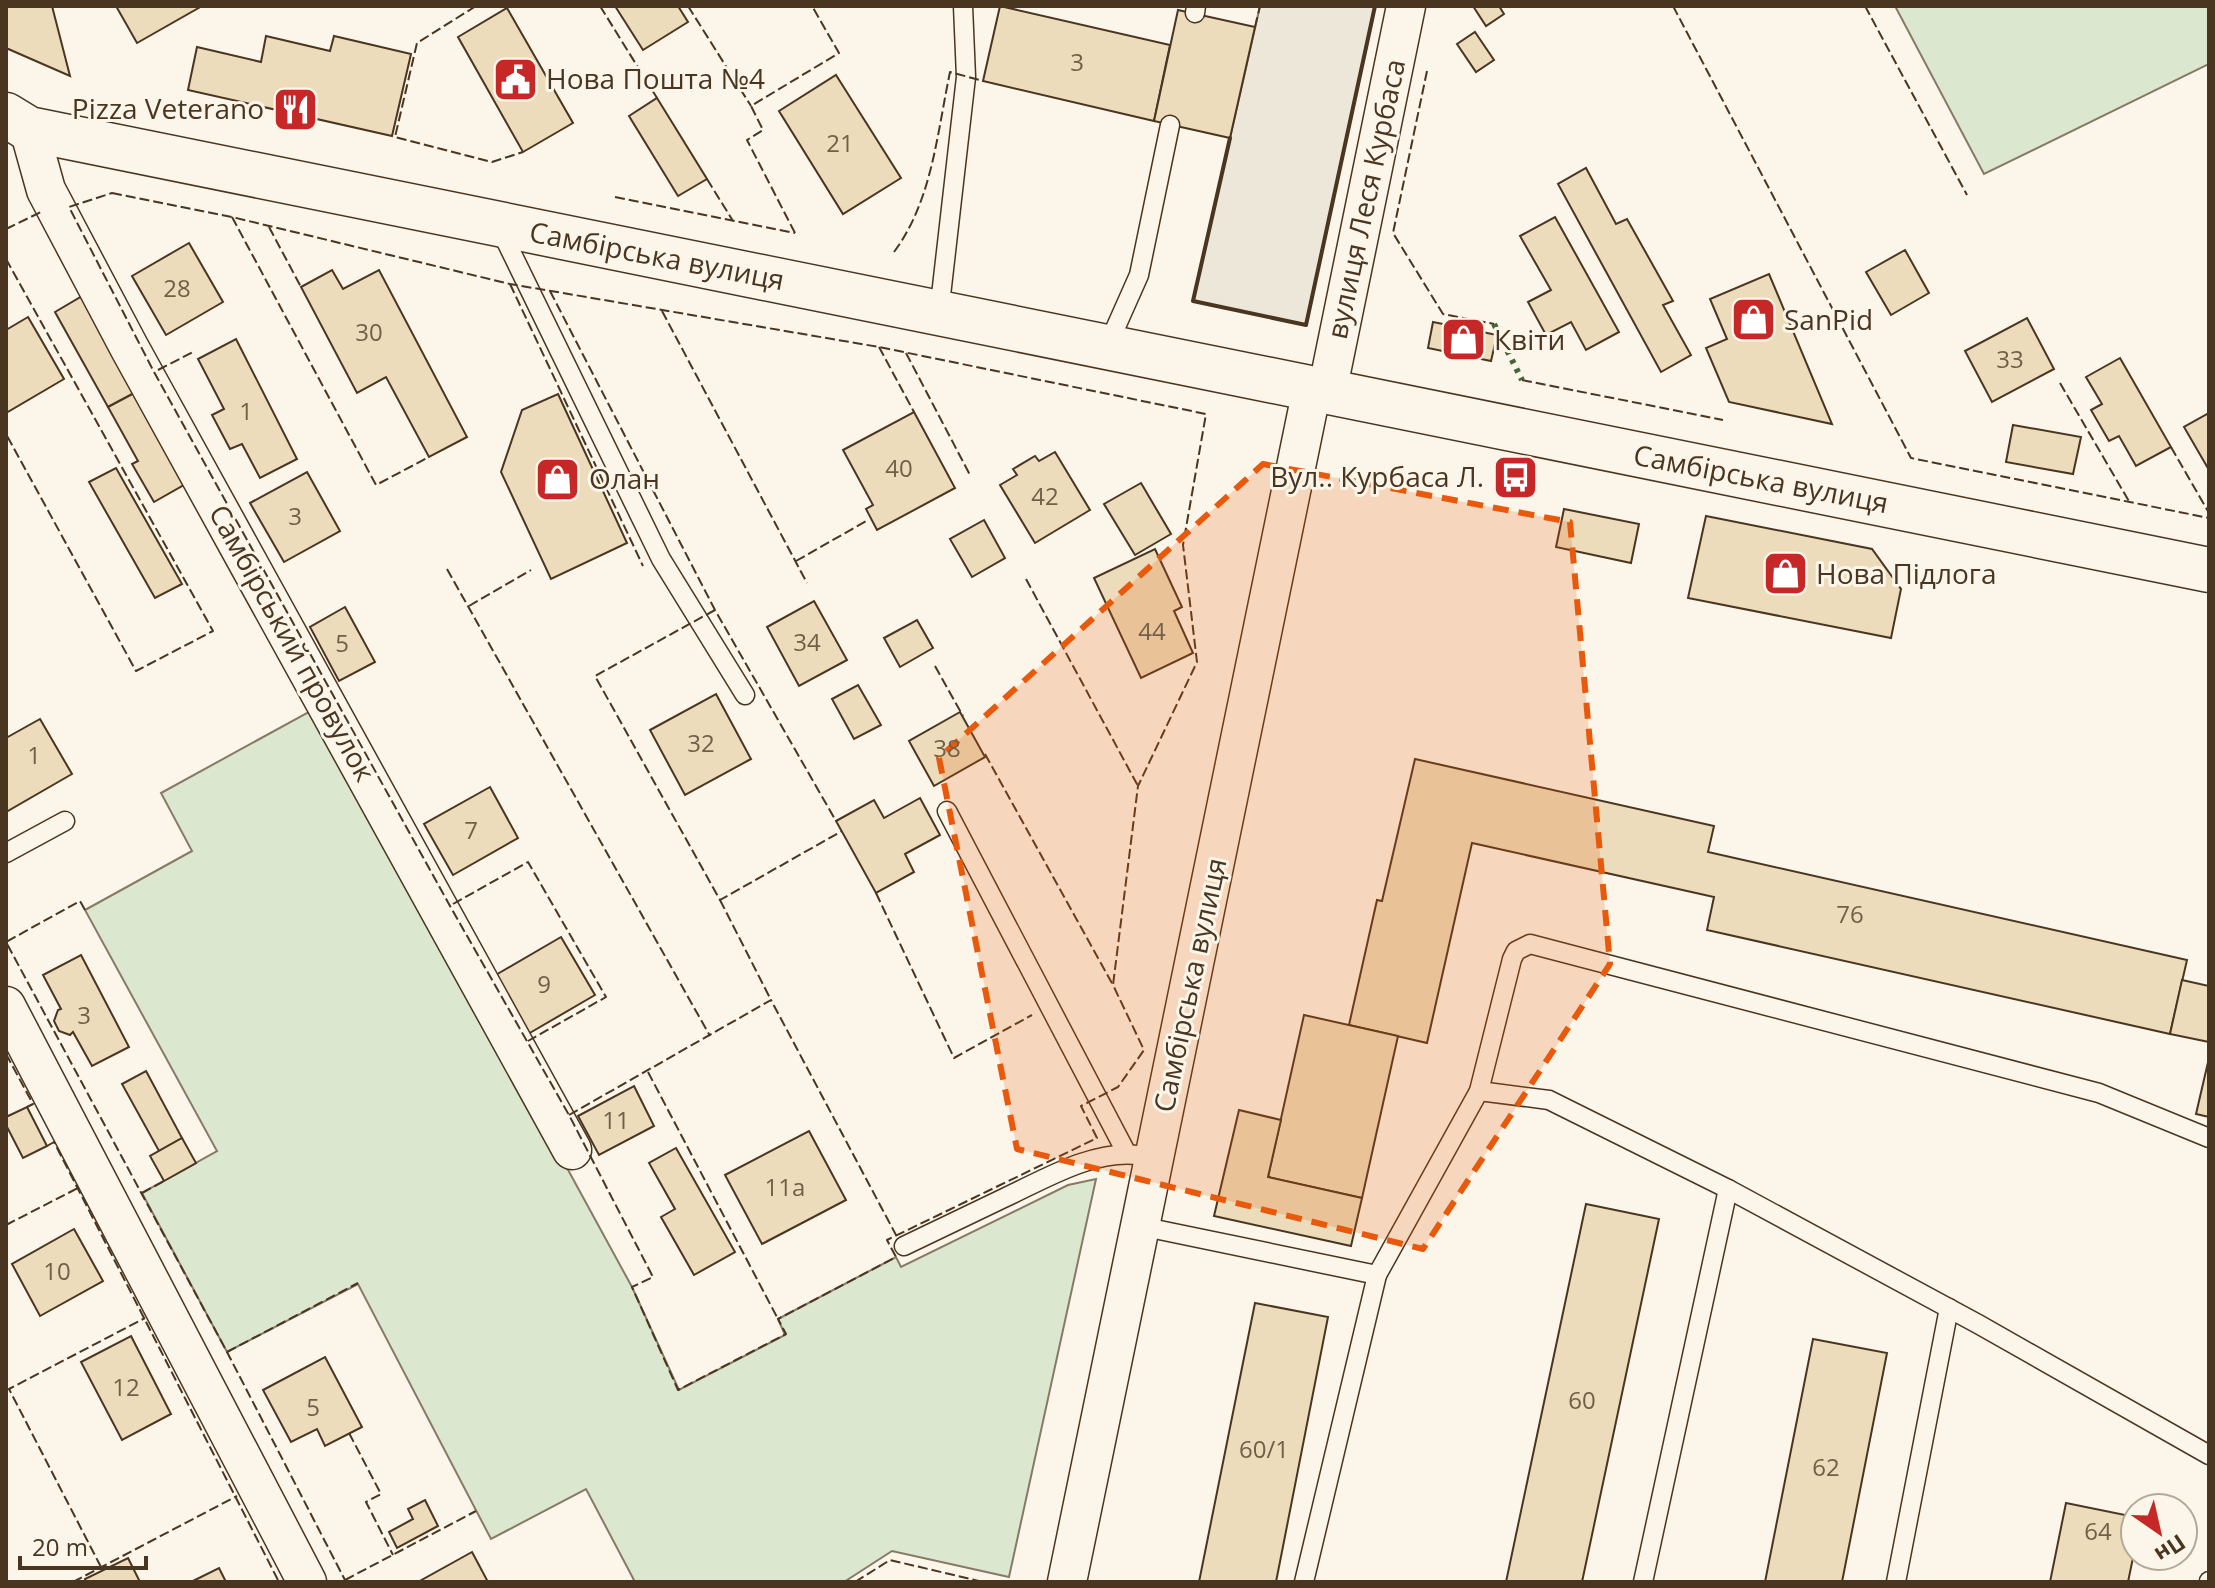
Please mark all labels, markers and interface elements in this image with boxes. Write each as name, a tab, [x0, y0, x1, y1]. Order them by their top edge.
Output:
house number: 3	[1070, 45, 1084, 78]
public building icon: Нова Пошта №4	[491, 55, 539, 103]
street label: вулиця Леся Курбаса	[1317, 55, 1413, 342]
place label: Нова Пошта №4	[546, 59, 765, 97]
restaurant icon: Pizza Veterano	[271, 85, 319, 133]
place label: Pizza Veterano	[72, 89, 264, 127]
house number: 21	[826, 126, 854, 159]
street label: Самбірська вулиця	[527, 212, 788, 298]
house number: 28	[163, 271, 191, 304]
shop icon: SanPid	[1729, 296, 1777, 344]
place label: SanPid	[1784, 300, 1873, 338]
house number: 30	[355, 315, 383, 348]
shop icon: Квіти	[1439, 316, 1487, 364]
place label: Квіти	[1494, 320, 1565, 358]
house number: 33	[1996, 342, 2024, 375]
house number: 1	[239, 394, 253, 427]
street label: Самбірська вулиця	[1631, 435, 1892, 521]
house number: 40	[885, 451, 913, 484]
bus stop icon: Вул.. Курбаса Л.	[1491, 453, 1539, 501]
shop icon: Олан	[534, 455, 582, 503]
place label: Вул.. Курбаса Л.	[1270, 457, 1484, 495]
place label: Олан	[589, 459, 660, 497]
house number: 42	[1031, 479, 1059, 512]
street label: Самбірський провулок	[201, 497, 385, 788]
house number: 3	[288, 499, 302, 532]
shop icon: Нова Підлога	[1761, 550, 1809, 598]
place label: Нова Підлога	[1816, 554, 1996, 592]
house number: 44	[1138, 614, 1166, 647]
house number: 34	[793, 625, 821, 658]
house number: 5	[335, 626, 349, 659]
house number: 32	[687, 726, 715, 759]
house number: 38	[933, 731, 961, 764]
house number: 1	[27, 738, 41, 771]
house number: 7	[464, 813, 478, 846]
street label: Самбірська вулиця	[1144, 854, 1235, 1115]
house number: 76	[1836, 897, 1864, 930]
house number: 9	[537, 967, 551, 1000]
house number: 3	[77, 998, 91, 1031]
house number: 11	[602, 1103, 630, 1136]
house number: 11а	[765, 1170, 805, 1203]
house number: 10	[43, 1254, 71, 1287]
house number: 12	[112, 1370, 140, 1403]
house number: 60	[1568, 1383, 1596, 1416]
house number: 5	[306, 1390, 320, 1423]
house number: 60/1	[1239, 1432, 1289, 1465]
house number: 62	[1812, 1450, 1840, 1483]
north arrow	[2119, 1492, 2199, 1572]
house number: 64	[2084, 1514, 2112, 1547]
scale bar	[20, 1520, 146, 1570]
text: Пн	[2150, 1528, 2192, 1571]
text: 20 m	[32, 1530, 88, 1563]

